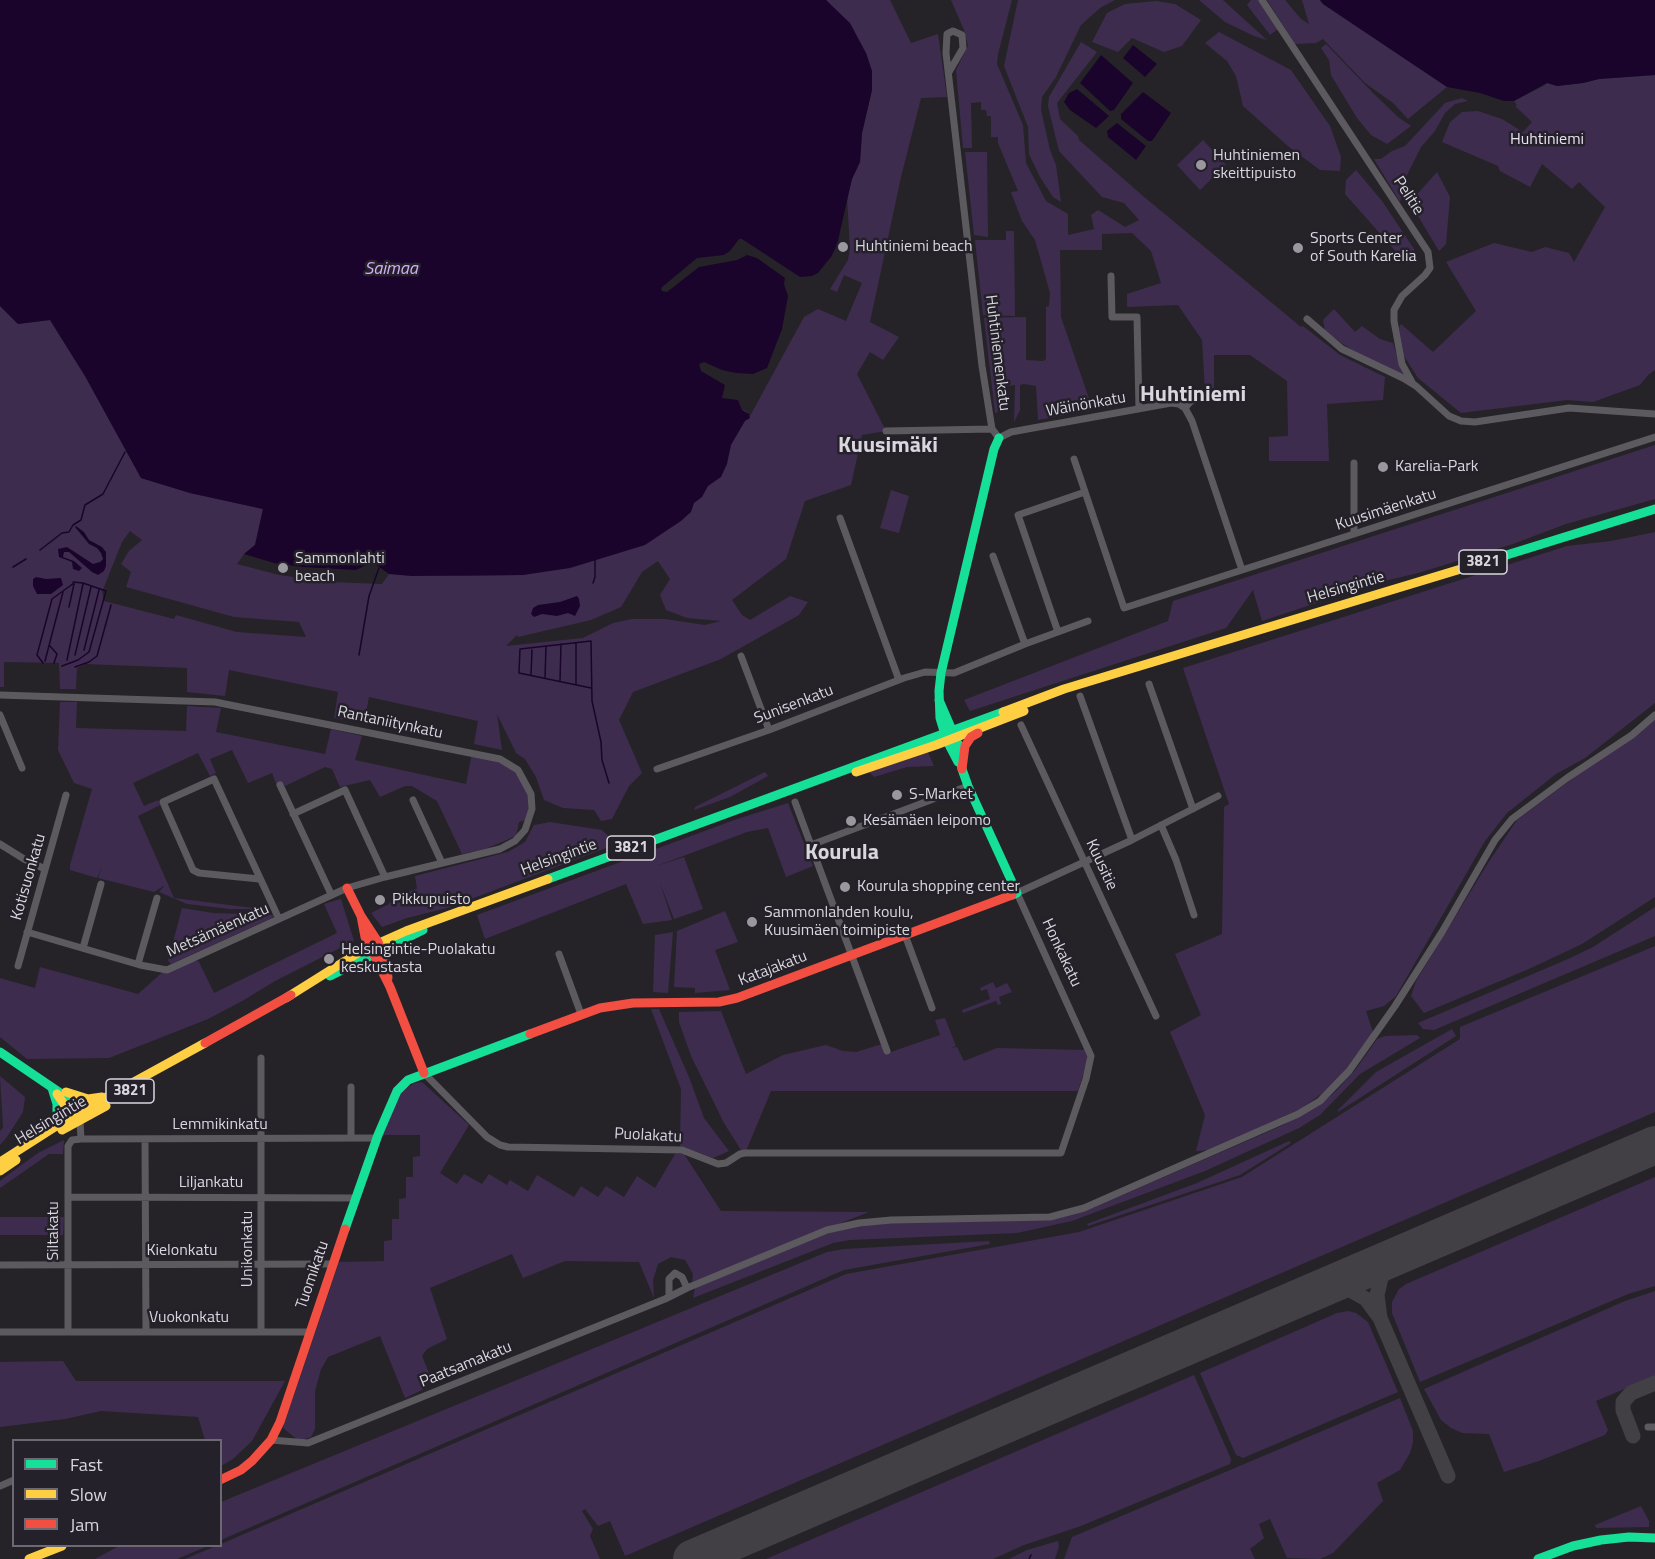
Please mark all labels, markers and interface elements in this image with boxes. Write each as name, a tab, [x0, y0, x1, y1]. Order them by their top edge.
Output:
park label: Huhtiniemi	[1510, 130, 1584, 150]
place label: Huhtiniemen skeittipuisto	[1213, 146, 1300, 184]
marker: Huhtiniemen skeittipuisto	[1194, 158, 1208, 172]
street label: Pelitie	[1389, 173, 1427, 219]
place label: Sports Center of South Karelia	[1310, 229, 1416, 267]
place label: Huhtiniemi beach	[855, 237, 973, 257]
marker: Huhtiniemi beach	[836, 240, 850, 254]
marker: Sports Center of South Karelia	[1291, 241, 1305, 255]
water label: Saimaa	[364, 259, 418, 281]
street label: Huhtiniemenkatu	[980, 294, 1014, 412]
district label: Huhtiniemi	[1140, 383, 1246, 409]
street label: Wäinönkatu	[1045, 389, 1127, 421]
district label: Kuusimäki	[838, 434, 938, 460]
place label: Karelia-Park	[1395, 457, 1478, 477]
marker: Karelia-Park	[1376, 460, 1390, 474]
street label: Kuusimäenkatu	[1333, 485, 1439, 535]
place label: Sammonlahti beach	[295, 549, 385, 587]
road number: 3821	[1459, 550, 1507, 574]
marker: Sammonlahti beach	[276, 561, 290, 575]
street label: Helsingintie	[1305, 568, 1387, 608]
street label: Sunisenkatu	[752, 681, 836, 729]
street label: Rantaniitynkatu	[336, 702, 444, 744]
place label: S-Market	[909, 785, 973, 805]
marker: S-Market	[890, 788, 904, 802]
place label: Kesämäen leipomo	[863, 811, 991, 831]
marker: Kesämäen leipomo	[844, 814, 858, 828]
street label: Kotisuonkatu	[7, 832, 51, 922]
street label: Helsingintie	[518, 835, 600, 881]
road number: 3821	[607, 836, 655, 860]
street label: Kuusitie	[1081, 836, 1121, 894]
district label: Kourula	[805, 841, 879, 867]
place label: Kourula shopping center	[857, 877, 1020, 897]
marker: Kourula shopping center	[838, 880, 852, 894]
place label: Pikkupuisto	[392, 890, 471, 910]
marker: Pikkupuisto	[373, 893, 387, 907]
street label: Metsämäenkatu	[164, 900, 272, 962]
place label: Sammonlahden koulu, Kuusimäen toimipiste	[764, 903, 914, 941]
marker: Sammonlahden koulu, Kuusimäen toimipiste	[745, 915, 759, 929]
street label: Honkakatu	[1037, 916, 1085, 990]
place label: Helsingintie-Puolakatu keskustasta	[341, 940, 495, 978]
street label: Katajakatu	[736, 947, 810, 991]
marker: Helsingintie-Puolakatu keskustasta	[322, 952, 336, 966]
road number: 3821	[106, 1079, 154, 1103]
street label: Helsingintie	[12, 1092, 90, 1150]
street label: Lemmikinkatu	[172, 1115, 268, 1135]
street label: Puolakatu	[614, 1125, 682, 1147]
street label: Liljankatu	[179, 1173, 243, 1193]
street label: Siltakatu	[44, 1201, 64, 1261]
street label: Unikonkatu	[238, 1211, 258, 1287]
street label: Tuomikatu	[292, 1239, 334, 1311]
street label: Kielonkatu	[146, 1241, 218, 1261]
street label: Vuokonkatu	[149, 1308, 229, 1328]
street label: Paatsamakatu	[417, 1338, 515, 1392]
legend	[12, 1439, 222, 1547]
text: Fast	[70, 1451, 103, 1478]
text: Slow	[70, 1481, 107, 1508]
text: Jam	[70, 1511, 99, 1538]

